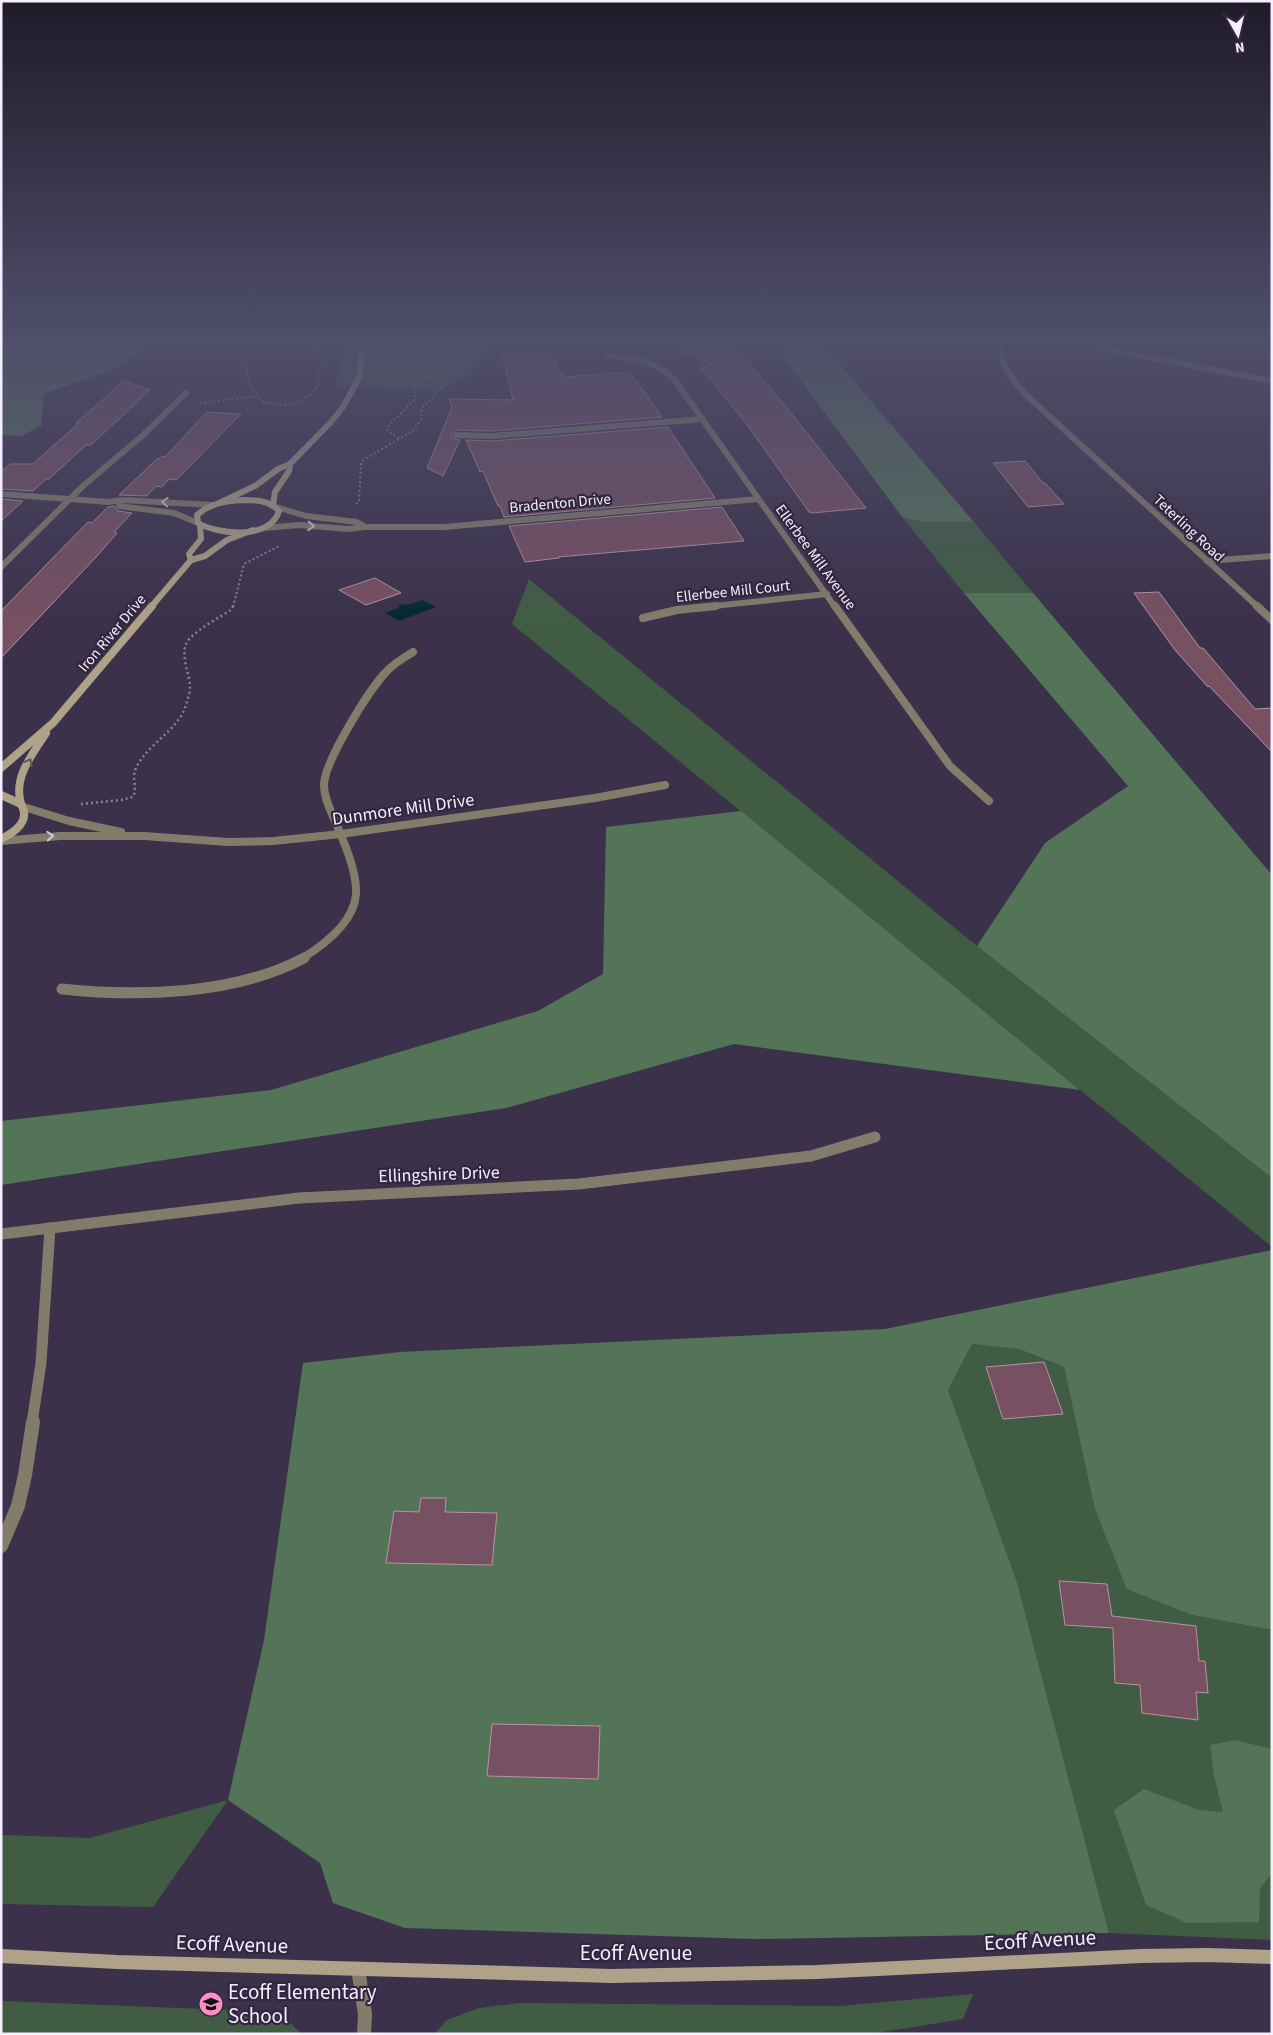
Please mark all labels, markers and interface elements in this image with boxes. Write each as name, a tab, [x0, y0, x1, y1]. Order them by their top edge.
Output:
north arrow	[1213, 10, 1263, 60]
text: N	[1234, 36, 1246, 57]
street label: Bradenton Drive	[508, 489, 612, 518]
street label: Teterling Road	[1148, 490, 1229, 567]
one-way arrow	[160, 497, 168, 508]
street label: Ellerbee Mill Avenue	[770, 500, 861, 614]
one-way arrow	[308, 520, 316, 531]
street label: Ellerbee Mill Court	[675, 575, 791, 608]
street label: Iron River Drive	[74, 590, 151, 677]
one-way arrow	[23, 758, 33, 767]
street label: Dunmore Mill Drive	[330, 787, 476, 832]
one-way arrow	[46, 831, 54, 842]
street label: Ellingshire Drive	[378, 1160, 500, 1189]
street label: Ecoff Avenue	[983, 1922, 1097, 1958]
street label: Ecoff Avenue	[175, 1927, 289, 1961]
street label: Ecoff Avenue	[580, 1938, 692, 1968]
place label: Ecoff Elementary School	[228, 1977, 377, 2031]
school or university icon: Ecoff Elementary School	[198, 1991, 224, 2017]

